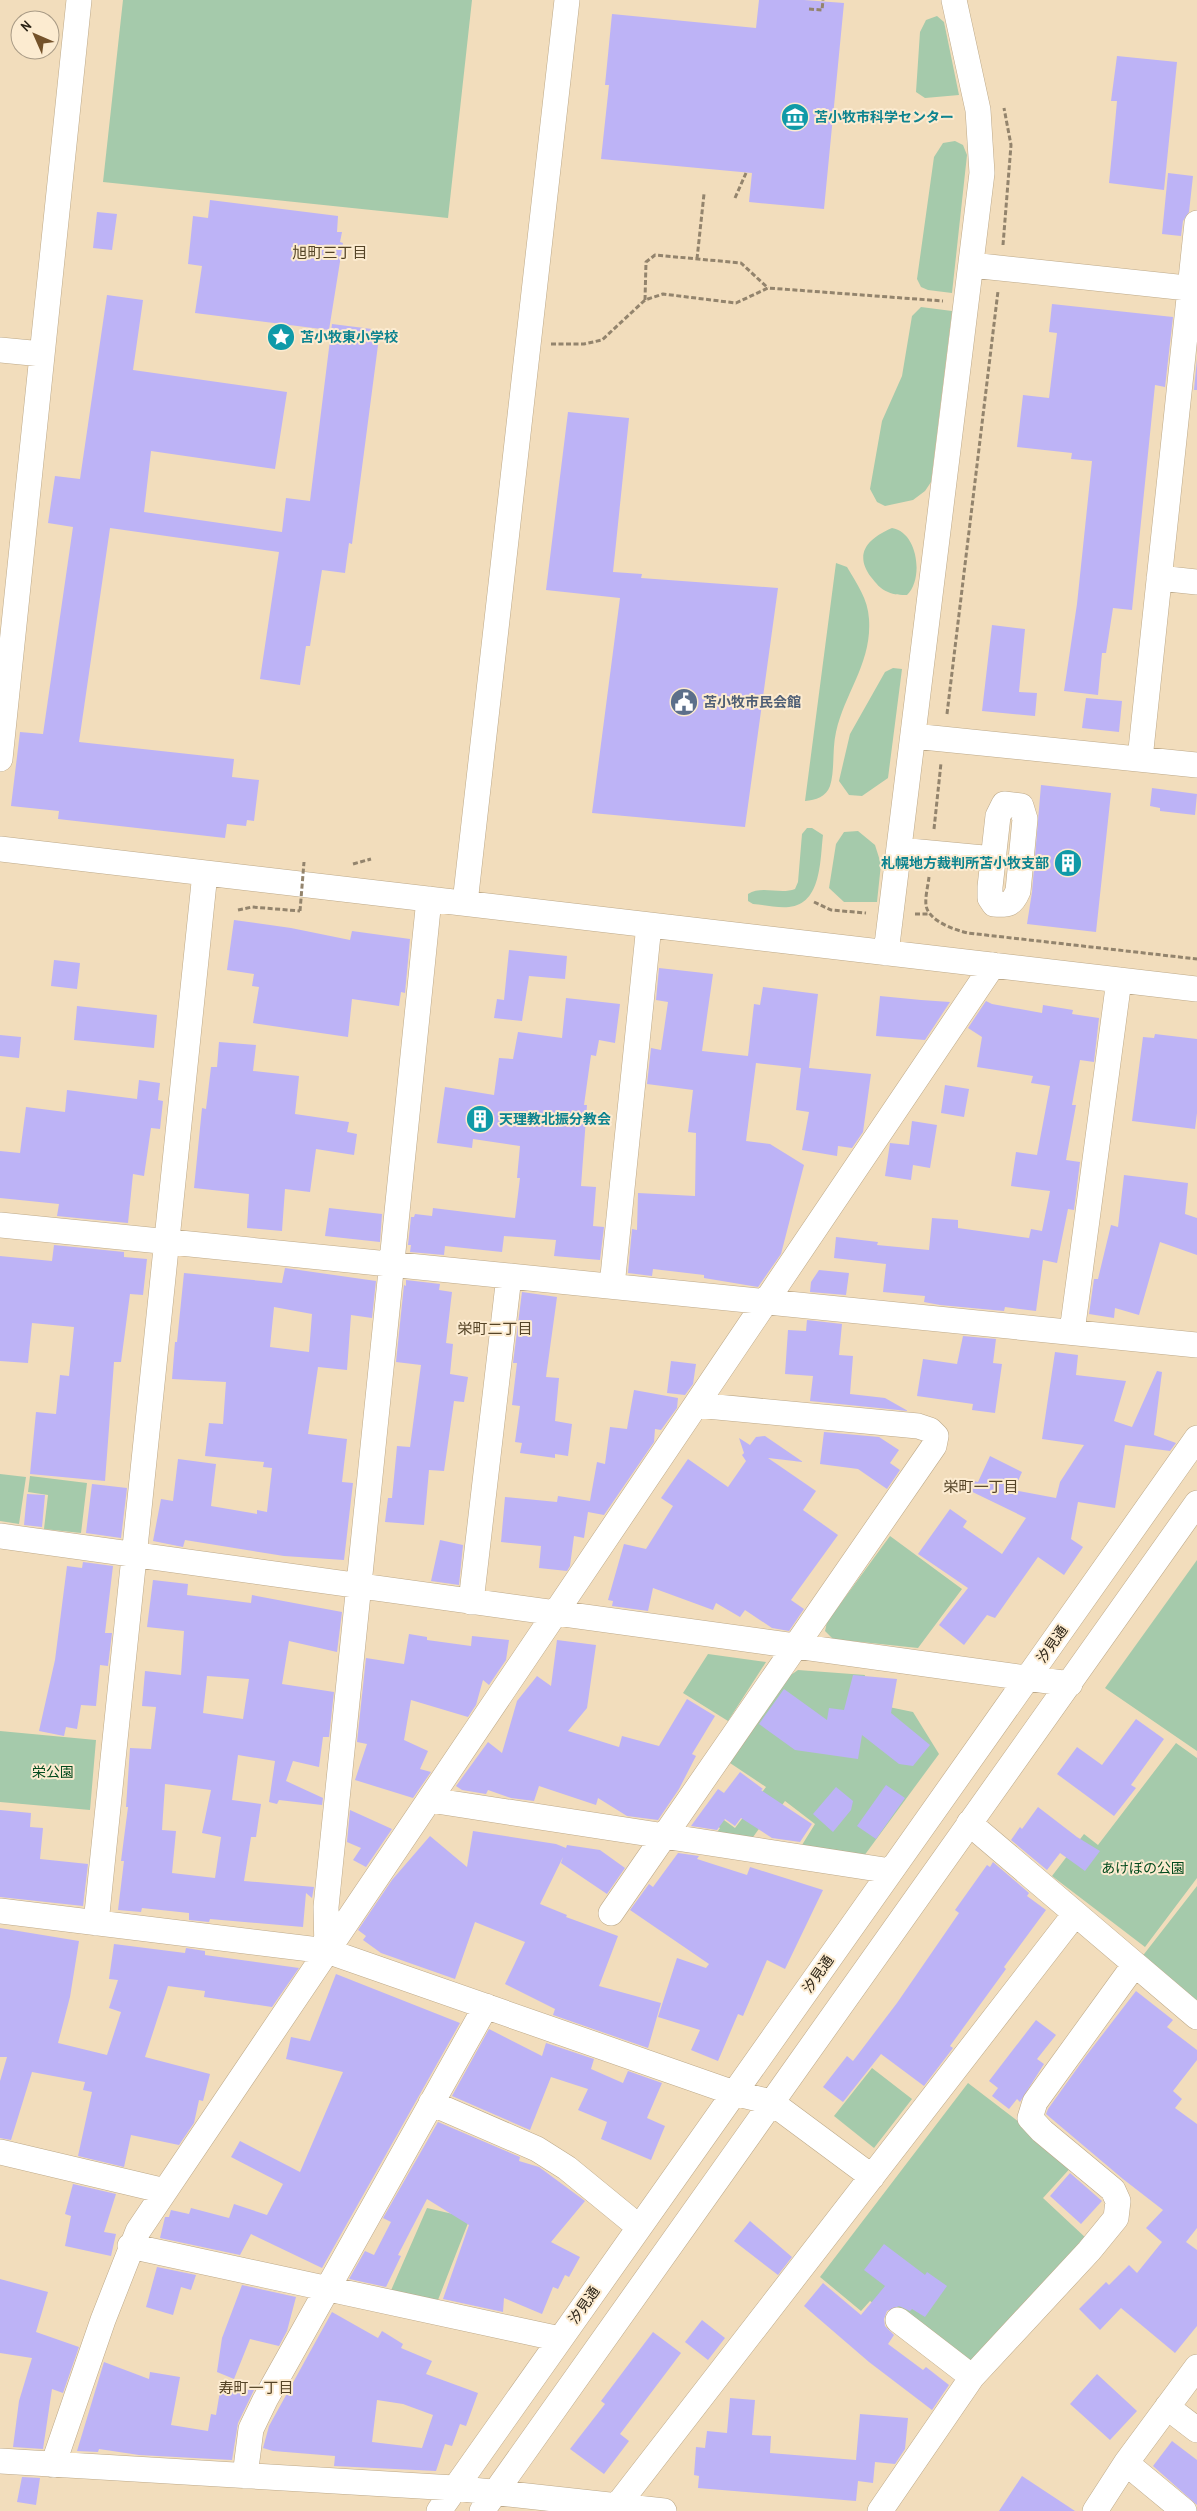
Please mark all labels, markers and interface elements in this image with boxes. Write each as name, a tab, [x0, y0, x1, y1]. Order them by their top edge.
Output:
north arrow	[10, 10, 60, 60]
text: N	[17, 17, 35, 35]
museum icon: 苫小牧市科学センター	[780, 102, 810, 132]
place label: 苫小牧市科学センター	[814, 108, 954, 126]
district label: 旭町三丁目	[292, 242, 368, 263]
place icon: 苫小牧東小学校	[266, 322, 296, 352]
place label: 苫小牧東小学校	[300, 328, 398, 346]
public building icon: 苫小牧市民会館	[669, 687, 699, 717]
place label: 苫小牧市民会館	[703, 693, 801, 711]
building icon: 札幌地方裁判所苫小牧支部	[1053, 848, 1083, 878]
place label: 札幌地方裁判所苫小牧支部	[881, 854, 1049, 872]
building icon: 天理教北振分教会	[465, 1104, 495, 1134]
place label: 天理教北振分教会	[499, 1110, 611, 1128]
district label: 栄町二丁目	[457, 1318, 533, 1339]
district label: 栄町一丁目	[943, 1476, 1019, 1497]
street label: 汐見通	[1033, 1622, 1071, 1666]
park label: 栄公園	[32, 1763, 74, 1781]
park label: あけぼの公園	[1101, 1859, 1185, 1877]
street label: 汐見通	[799, 1952, 837, 1996]
street label: 汐見通	[565, 2283, 603, 2327]
district label: 寿町一丁目	[218, 2377, 294, 2398]

